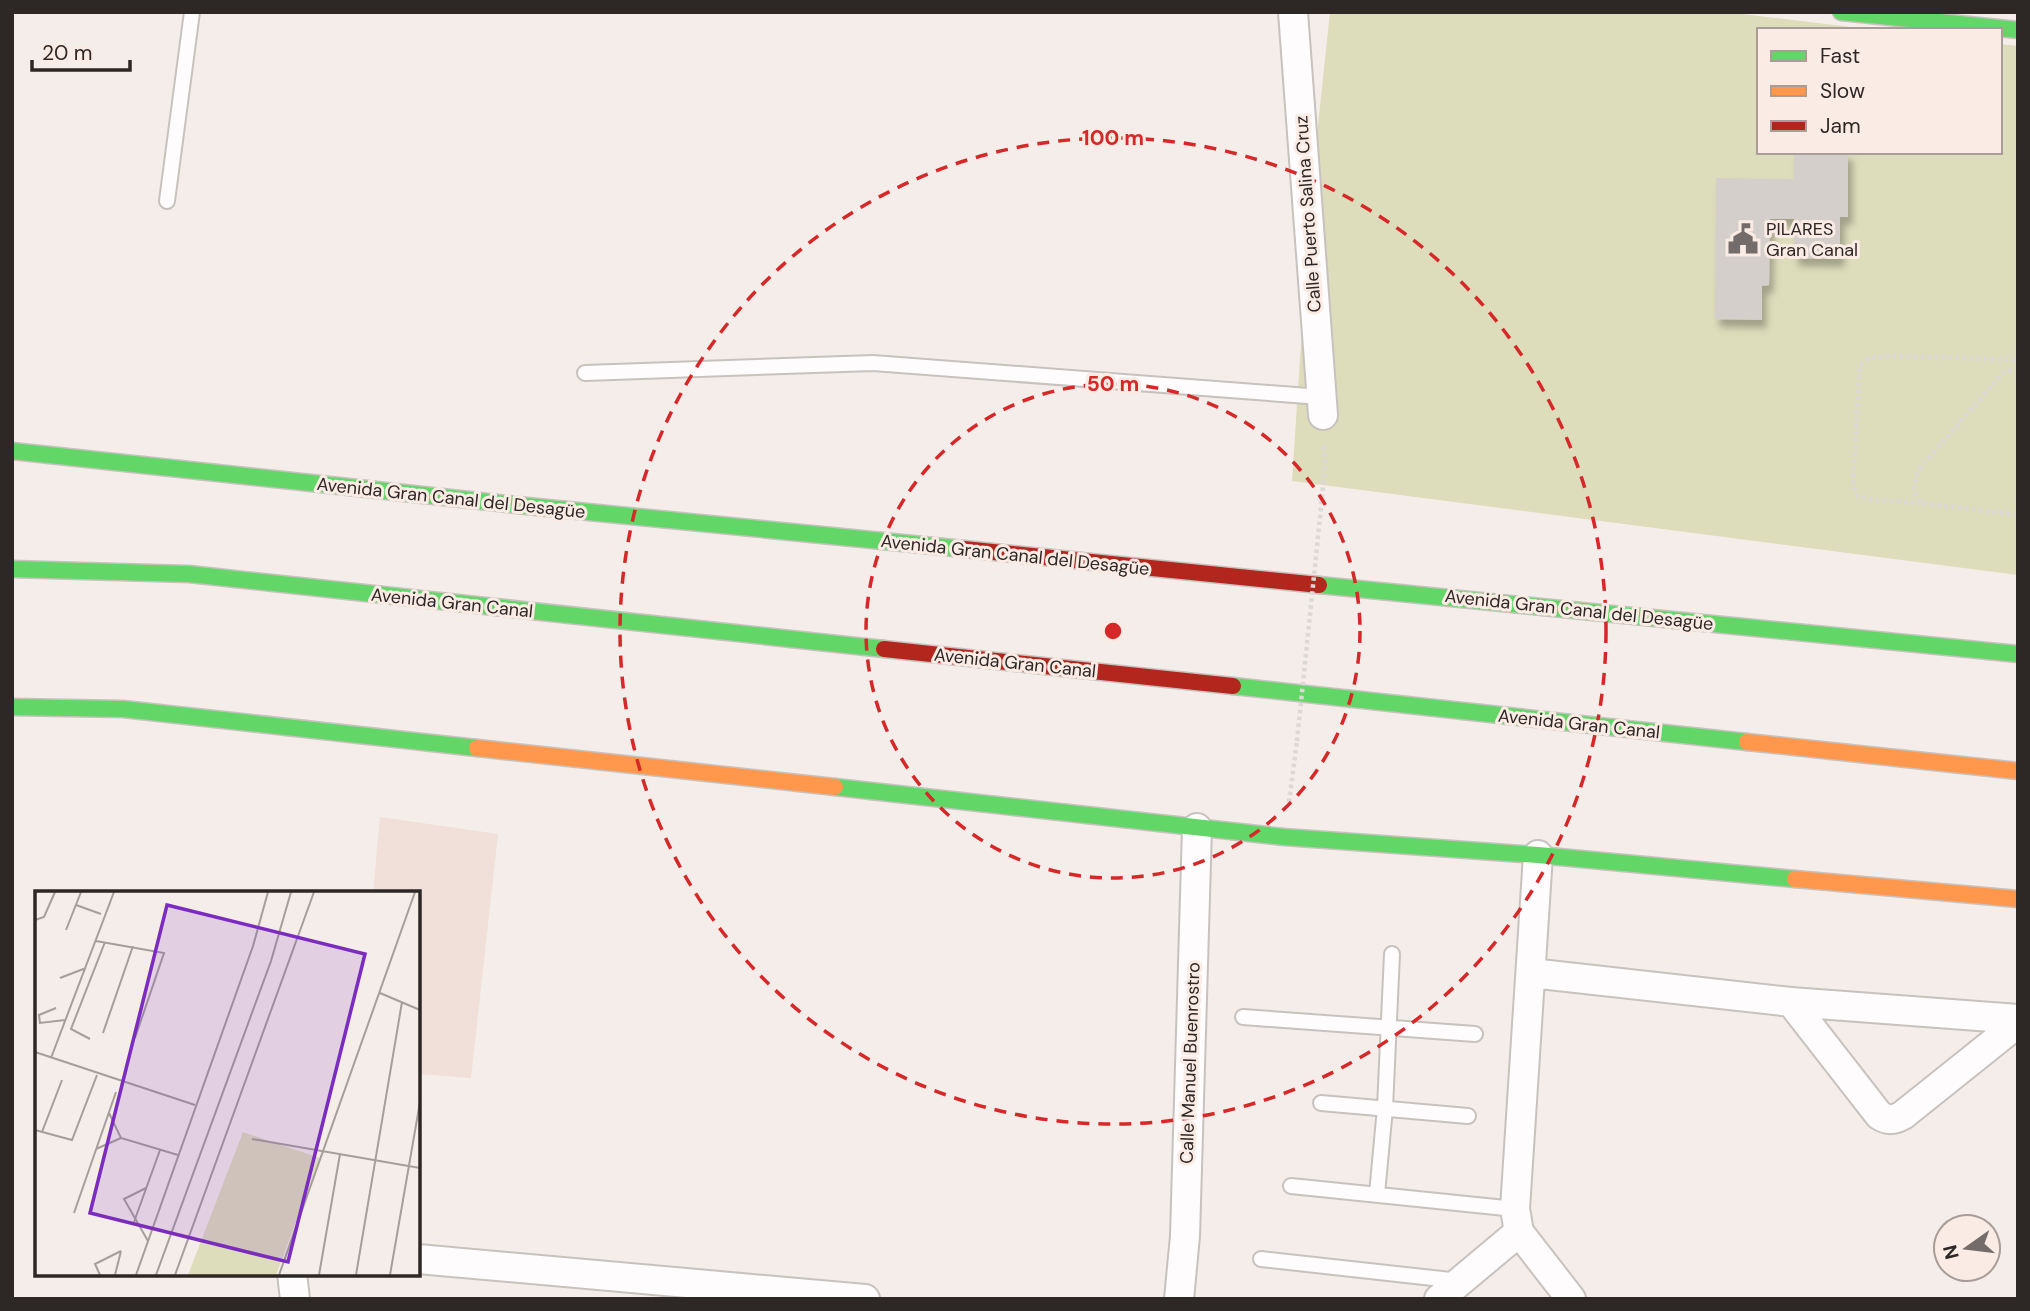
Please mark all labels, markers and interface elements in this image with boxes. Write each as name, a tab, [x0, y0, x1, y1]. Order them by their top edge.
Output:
scale bar	[32, 28, 130, 72]
legend	[1757, 28, 2002, 154]
text: 20 m	[42, 39, 93, 67]
text: Fast	[1820, 42, 1860, 70]
text: Slow	[1820, 77, 1865, 105]
text: Jam	[1820, 112, 1861, 140]
street label: Calle Puerto Salina Cruz	[1289, 115, 1327, 313]
text: 100 m	[1082, 124, 1144, 152]
place label: PILARES Gran Canal	[1766, 217, 1858, 262]
public building icon: PILARES Gran Canal	[1726, 222, 1760, 256]
text: 50 m	[1087, 370, 1139, 398]
street label: Avenida Gran Canal del Desagüe	[315, 472, 587, 524]
street label: Avenida Gran Canal del Desagüe	[879, 529, 1151, 581]
street label: Avenida Gran Canal	[370, 583, 534, 623]
street label: Avenida Gran Canal del Desagüe	[1443, 584, 1715, 636]
centre of rings	[1101, 619, 1125, 643]
street label: Avenida Gran Canal	[933, 643, 1097, 683]
street label: Avenida Gran Canal	[1497, 704, 1661, 744]
inset map	[35, 891, 420, 1276]
street label: Calle Manuel Buenrostro	[1174, 962, 1206, 1164]
north arrow	[1932, 1213, 2002, 1283]
text: N	[1937, 1242, 1965, 1262]

